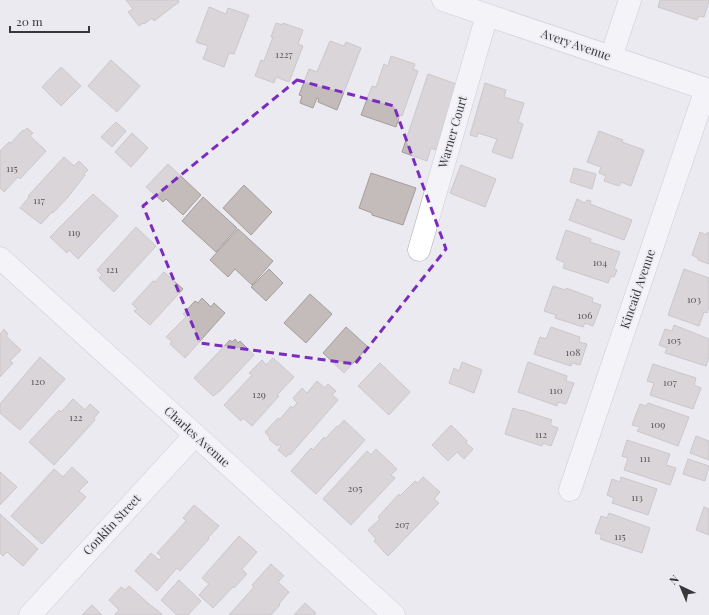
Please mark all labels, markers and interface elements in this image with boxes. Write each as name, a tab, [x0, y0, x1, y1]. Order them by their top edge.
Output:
scale bar	[10, 8, 89, 34]
text: 20 m	[16, 13, 43, 29]
street label: Avery Avenue	[538, 24, 613, 63]
house number: 1227	[275, 47, 293, 61]
street label: Warner Court	[434, 93, 470, 171]
house number: 115	[6, 161, 18, 175]
house number: 117	[33, 193, 45, 207]
house number: 119	[68, 225, 80, 239]
street label: Kincaid Avenue	[616, 247, 658, 331]
house number: 104	[593, 255, 607, 269]
house number: 121	[106, 262, 118, 276]
house number: 103	[687, 292, 702, 306]
house number: 106	[578, 308, 592, 322]
house number: 105	[667, 333, 681, 347]
house number: 108	[566, 345, 580, 359]
house number: 120	[31, 374, 45, 388]
house number: 107	[663, 375, 677, 389]
house number: 110	[549, 383, 563, 397]
house number: 129	[252, 387, 266, 401]
street label: Charles Avenue	[161, 402, 234, 470]
house number: 122	[69, 410, 83, 424]
house number: 109	[651, 417, 665, 431]
house number: 112	[535, 427, 547, 441]
house number: 111	[639, 451, 651, 465]
house number: 205	[348, 481, 362, 495]
street label: Conklin Street	[79, 490, 144, 558]
house number: 113	[631, 490, 643, 504]
house number: 207	[395, 517, 409, 531]
house number: 115	[614, 529, 626, 543]
north arrow	[661, 567, 701, 607]
text: N	[666, 571, 682, 588]

